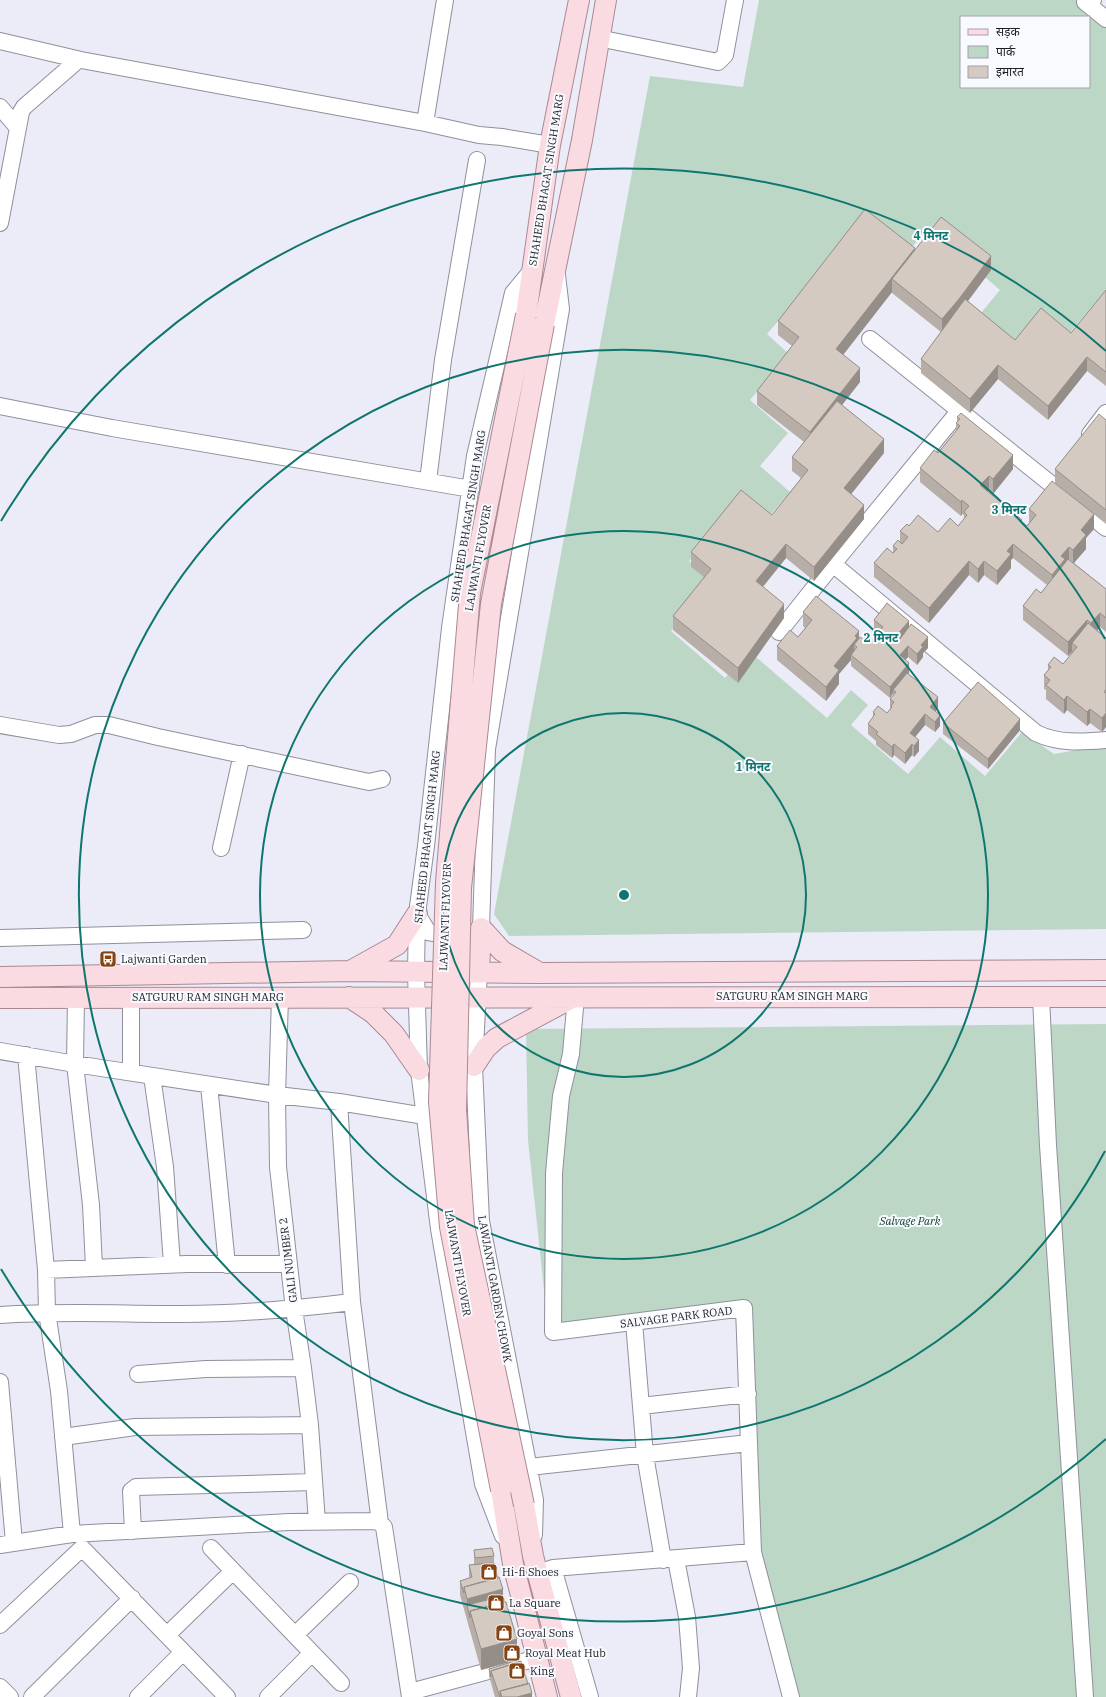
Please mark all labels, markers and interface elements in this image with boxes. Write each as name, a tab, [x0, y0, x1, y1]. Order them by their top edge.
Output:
legend	[960, 16, 1090, 88]
text: सड़क	[996, 24, 1021, 39]
text: पार्क	[996, 44, 1016, 59]
text: इमारत	[996, 64, 1025, 79]
street label: SHAHEED BHAGAT SINGH MARG	[525, 93, 567, 267]
text: 4 मिनट	[913, 228, 949, 243]
street label: SHAHEED BHAGAT SINGH MARG	[447, 429, 489, 603]
text: 3 मिनट	[991, 502, 1027, 517]
street label: LAJWANTI FLYOVER	[462, 503, 494, 612]
text: 2 मिनट	[863, 630, 899, 645]
street label: SHAHEED BHAGAT SINGH MARG	[411, 750, 443, 924]
text: 1 मिनट	[735, 759, 771, 774]
street label: LAJWANTI FLYOVER	[436, 862, 454, 971]
centre of rings	[617, 888, 631, 902]
bus stop icon: Lajwanti Garden	[98, 949, 118, 969]
place label: Lajwanti Garden	[121, 952, 207, 966]
street label: SATGURU RAM SINGH MARG	[716, 989, 868, 1003]
street label: SATGURU RAM SINGH MARG	[132, 990, 284, 1004]
street label: LAJWANTI FLYOVER	[442, 1209, 474, 1318]
street label: LAWJANTI GARDEN CHOWK	[475, 1214, 515, 1364]
park label: Salvage Park	[878, 1214, 941, 1228]
street label: GALI NUMBER 2	[276, 1217, 300, 1303]
street label: SALVAGE PARK ROAD	[619, 1303, 733, 1331]
shop icon: Hi-fi Shoes	[479, 1562, 499, 1582]
place label: Hi-fi Shoes	[502, 1565, 559, 1579]
shop icon: La Square	[486, 1593, 506, 1613]
place label: La Square	[509, 1596, 561, 1610]
shop icon: Goyal Sons	[494, 1623, 514, 1643]
place label: Goyal Sons	[517, 1626, 574, 1640]
shop icon: Royal Meat Hub	[502, 1643, 522, 1663]
place label: Royal Meat Hub	[525, 1646, 606, 1660]
shop icon: King	[507, 1661, 527, 1681]
place label: King	[530, 1664, 554, 1678]

